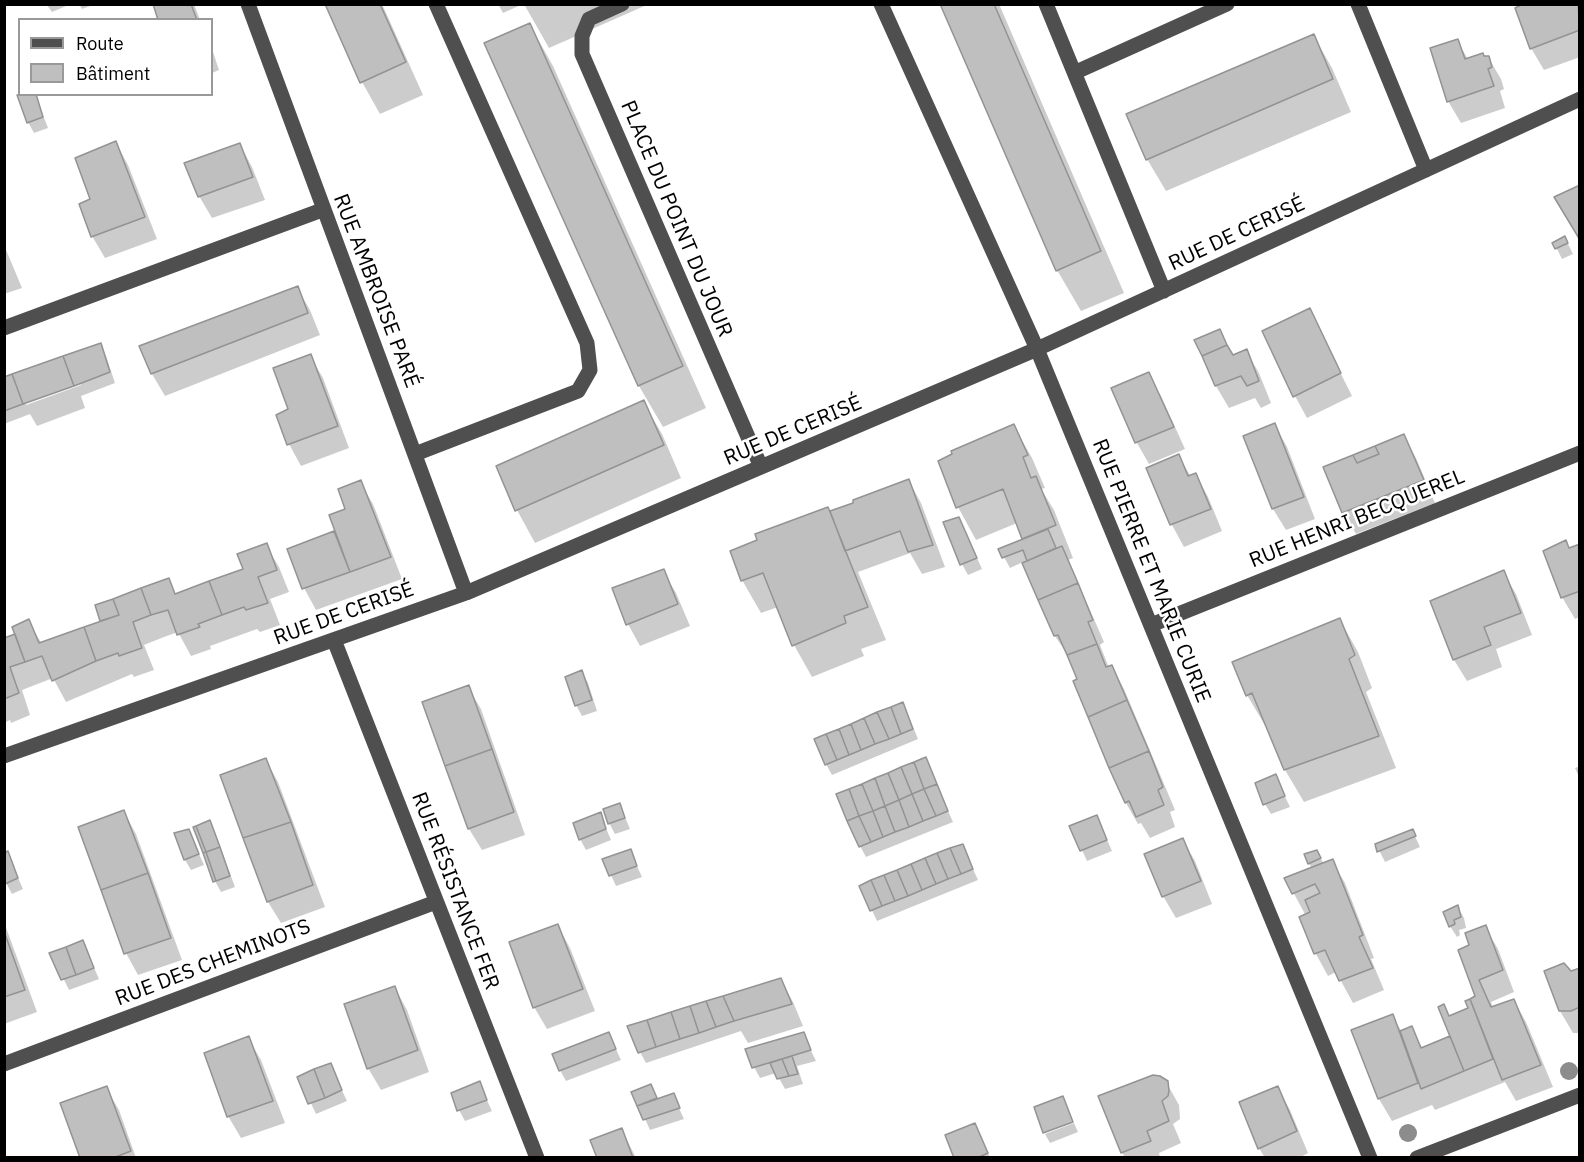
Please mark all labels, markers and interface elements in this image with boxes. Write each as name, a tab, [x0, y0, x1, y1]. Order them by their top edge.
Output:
legend	[18, 18, 213, 96]
text: Route	[76, 32, 124, 55]
text: Bâtiment	[76, 62, 150, 85]
street label: PLACE DU POINT DU JOUR	[615, 97, 737, 341]
street label: RUE AMBROISE PARÉ	[327, 190, 425, 392]
street label: RUE DE CERISÉ	[1165, 191, 1309, 277]
street label: RUE DE CERISÉ	[720, 391, 866, 471]
street label: RUE PIERRE ET MARIE CURIE	[1086, 435, 1216, 707]
street label: RUE HENRI BECQUEREL	[1246, 464, 1468, 574]
street label: RUE DE CERISÉ	[270, 577, 418, 651]
street label: RUE RÉSISTANCE FER	[406, 789, 504, 993]
street label: RUE DES CHEMINOTS	[112, 914, 314, 1012]

